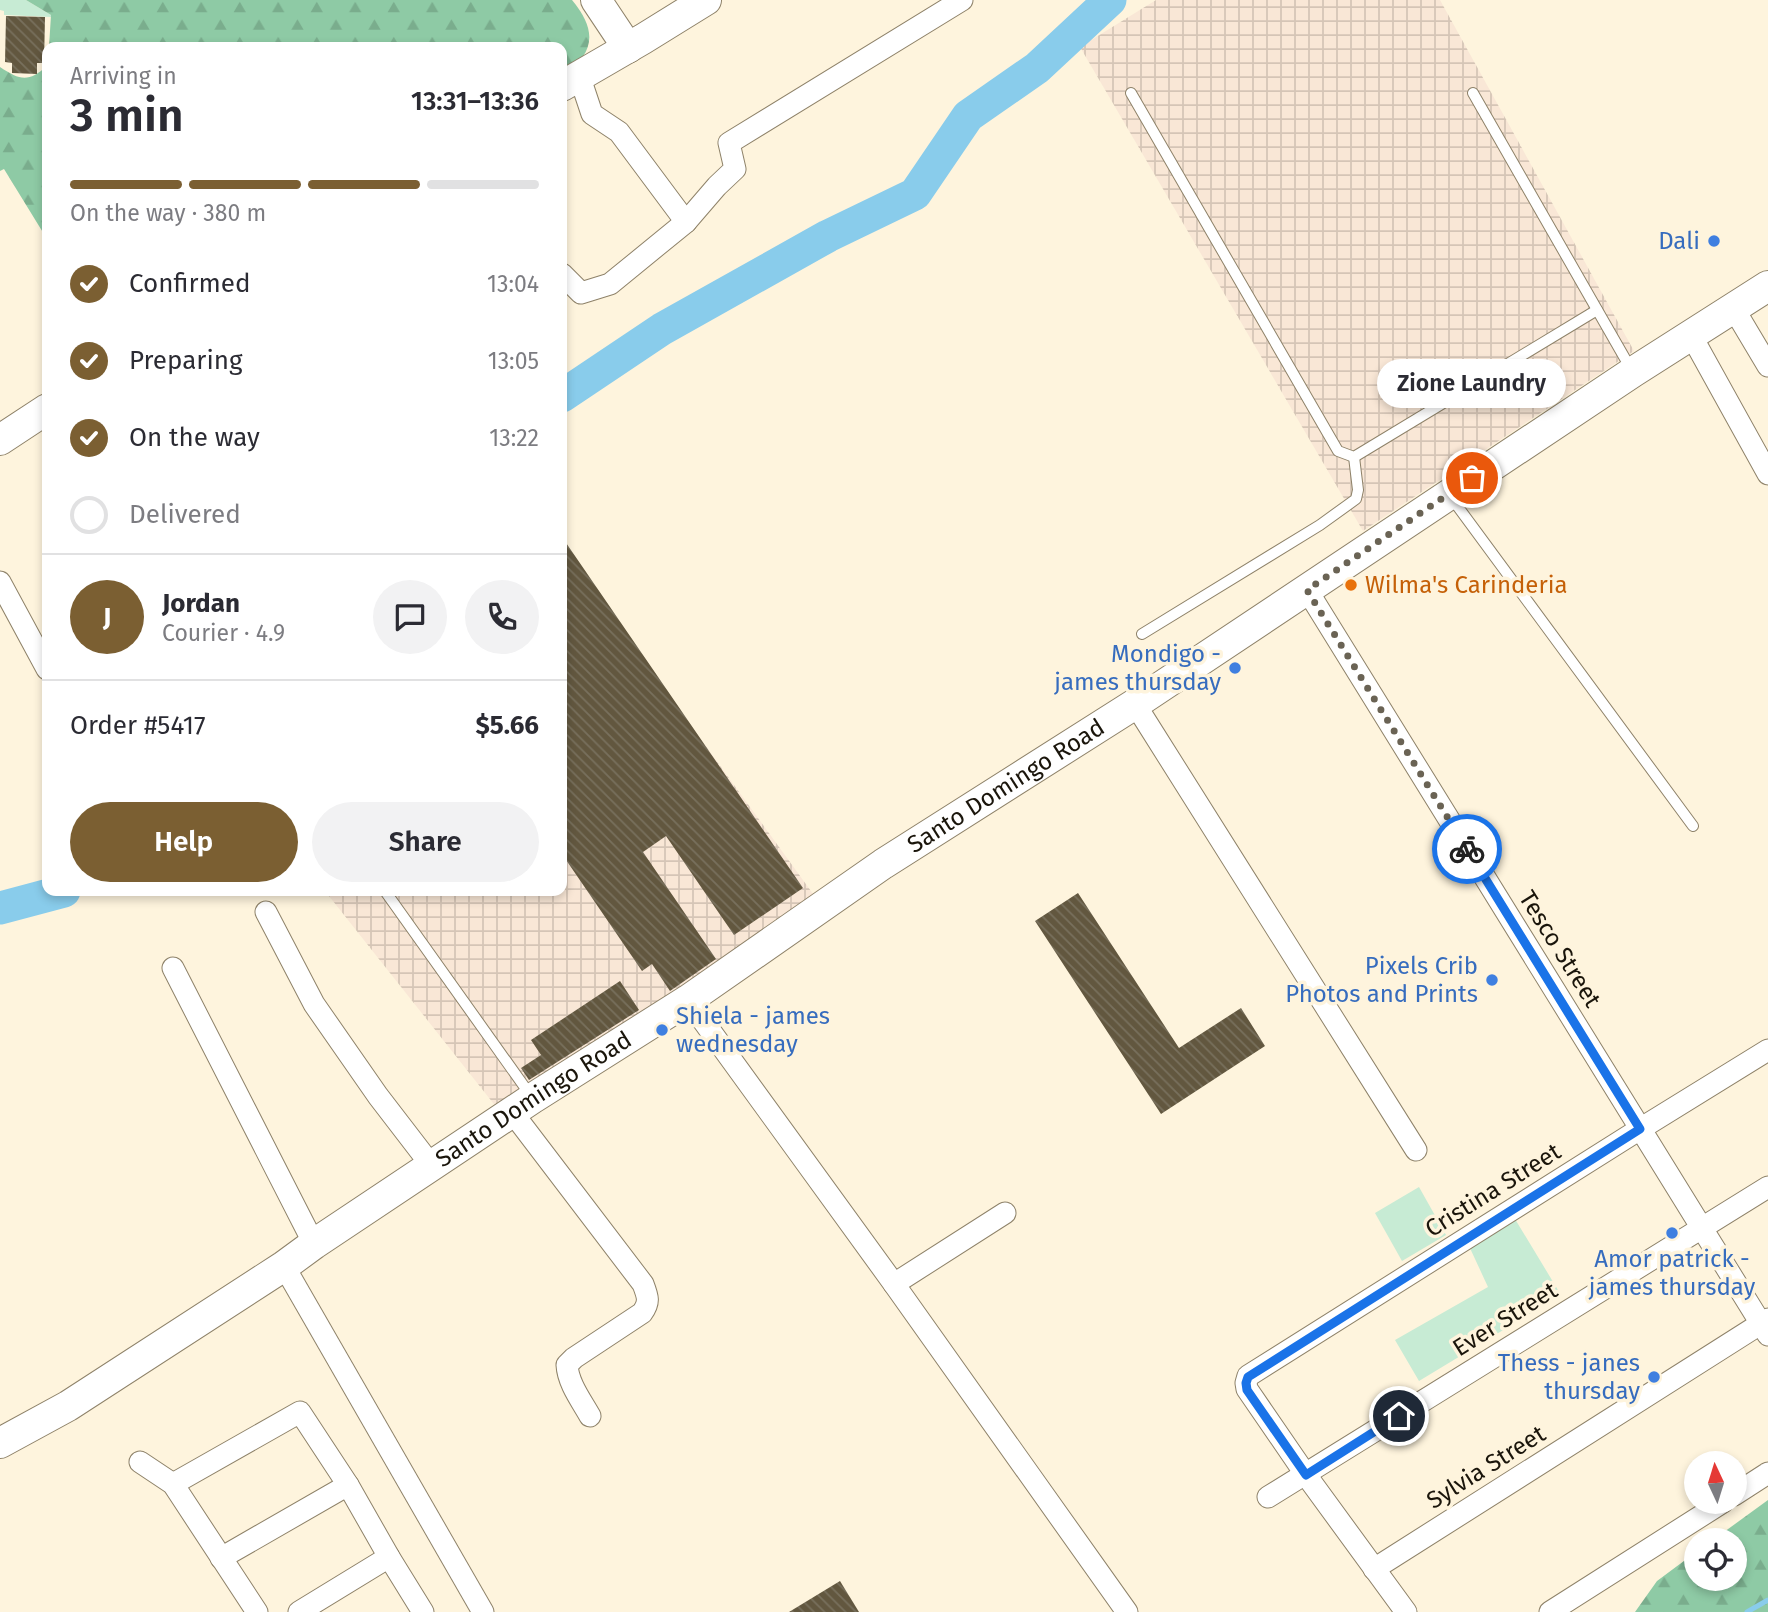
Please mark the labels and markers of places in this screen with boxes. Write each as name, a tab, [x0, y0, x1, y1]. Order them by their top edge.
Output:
place label: Dali	[1658, 227, 1700, 255]
marker: Dali	[1706, 233, 1722, 249]
callout: Zione Laundry	[1378, 359, 1566, 408]
pin	[1442, 448, 1502, 508]
place label: Wilma's Carinderia	[1365, 571, 1567, 599]
marker: Wilma's Carinderia	[1343, 577, 1359, 593]
place label: Mondigo - james thursday	[1053, 640, 1221, 696]
marker: Mondigo - james thursday	[1227, 660, 1243, 676]
place label: Pixels Crib Photos and Prints	[1285, 952, 1478, 1008]
marker: Pixels Crib Photos and Prints	[1484, 972, 1500, 988]
place label: Shiela - james wednesday	[676, 1002, 830, 1058]
marker: Shiela - james wednesday	[654, 1022, 670, 1038]
marker: Amor patrick - james thursday	[1664, 1225, 1680, 1241]
place label: Amor patrick - james thursday	[1588, 1245, 1756, 1301]
place label: Thess - janes thursday	[1498, 1349, 1640, 1405]
marker: Thess - janes thursday	[1646, 1369, 1662, 1385]
pin	[1369, 1386, 1429, 1446]

